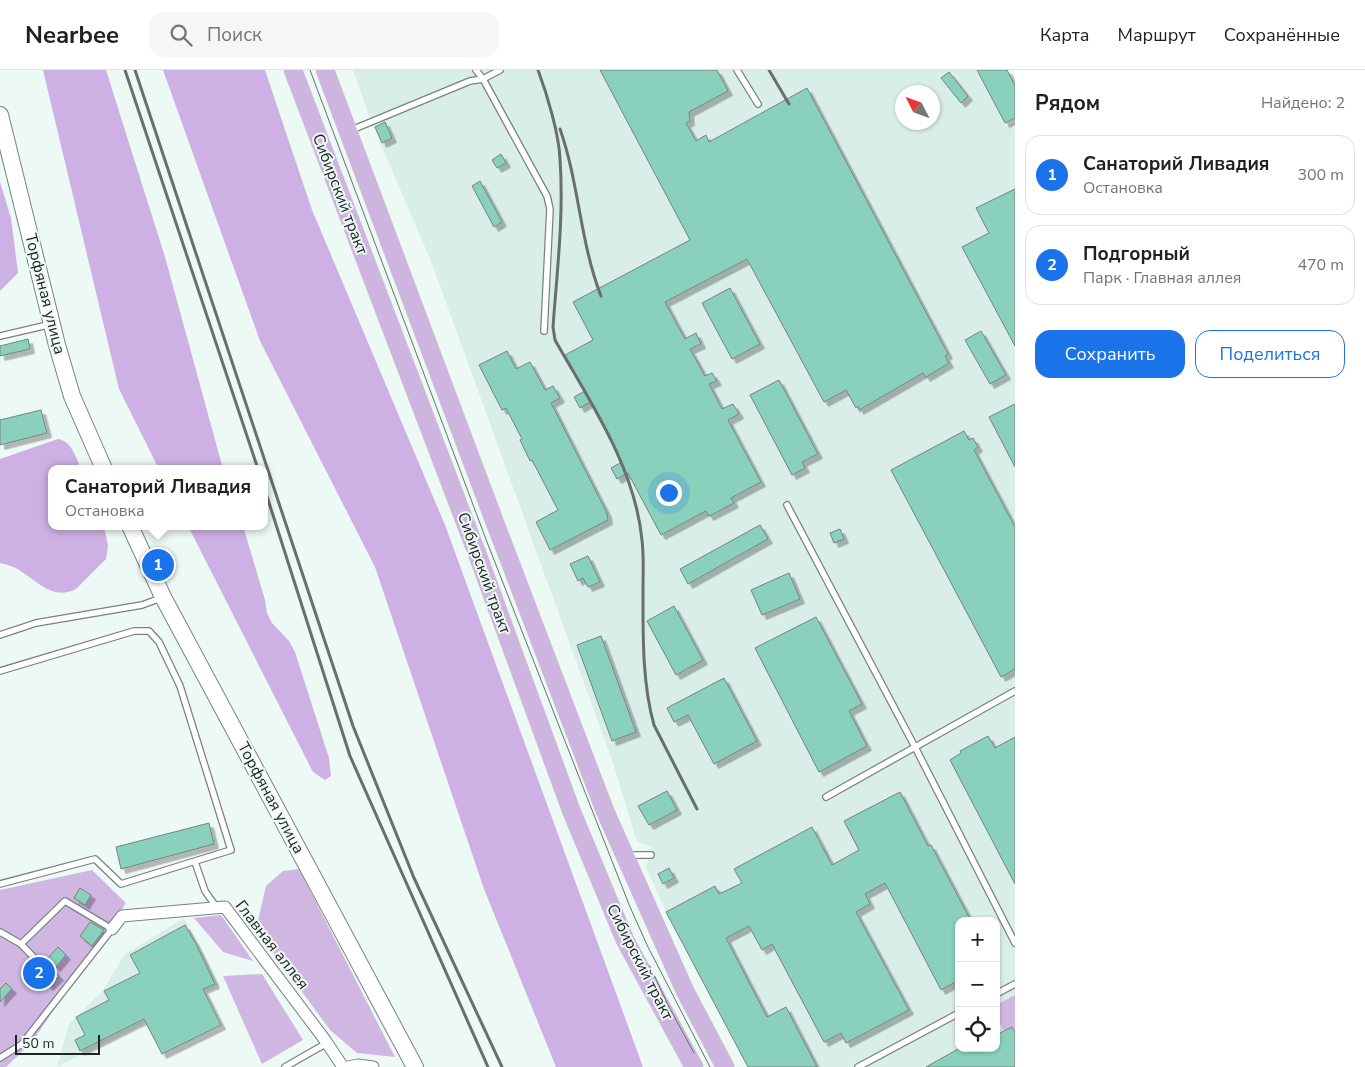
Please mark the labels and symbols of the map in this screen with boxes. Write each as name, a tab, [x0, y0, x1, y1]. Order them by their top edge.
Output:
north arrow	[895, 85, 940, 130]
street label: Сибирский тракт	[307, 131, 373, 258]
street label: Торфяная улица	[19, 231, 71, 357]
your location	[656, 480, 682, 506]
street label: Сибирский тракт	[452, 509, 516, 638]
pin: 1	[142, 546, 174, 584]
street label: Торфяная улица	[232, 738, 310, 858]
street label: Главная аллея	[230, 896, 314, 994]
street label: Сибирский тракт	[601, 900, 679, 1025]
pin: 2	[23, 954, 55, 992]
scale bar	[15, 1032, 100, 1055]

